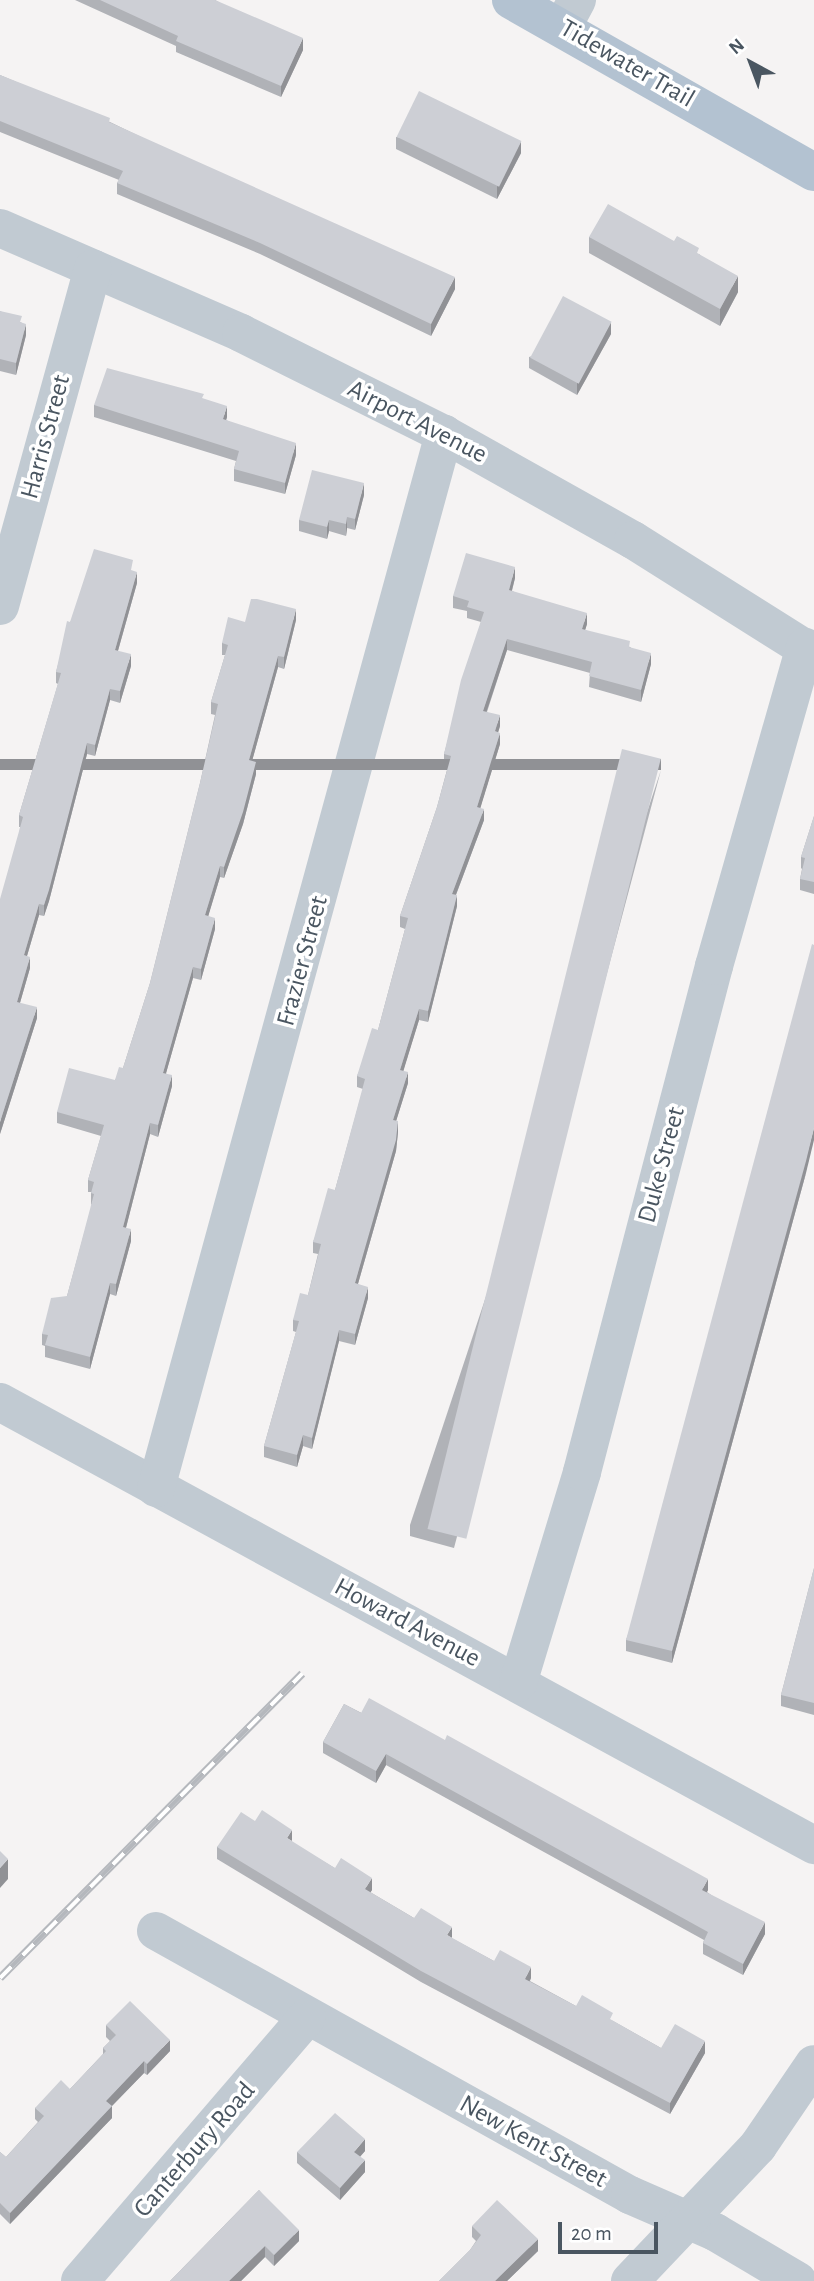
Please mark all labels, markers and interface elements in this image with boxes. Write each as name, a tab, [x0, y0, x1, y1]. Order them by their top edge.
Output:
street label: Tidewater Trail	[554, 13, 700, 115]
north arrow	[716, 28, 786, 98]
text: N	[726, 35, 748, 58]
street label: Harris Street	[14, 372, 78, 502]
street label: Airport Avenue	[342, 374, 492, 470]
street label: Frazier Street	[271, 893, 335, 1029]
street label: Duke Street	[632, 1104, 692, 1226]
street label: Howard Avenue	[329, 1572, 485, 1674]
street label: Canterbury Road	[128, 2076, 262, 2224]
street label: New Kent Street	[454, 2089, 612, 2195]
scale bar	[562, 2208, 662, 2252]
text: 20 m	[571, 2223, 612, 2244]

